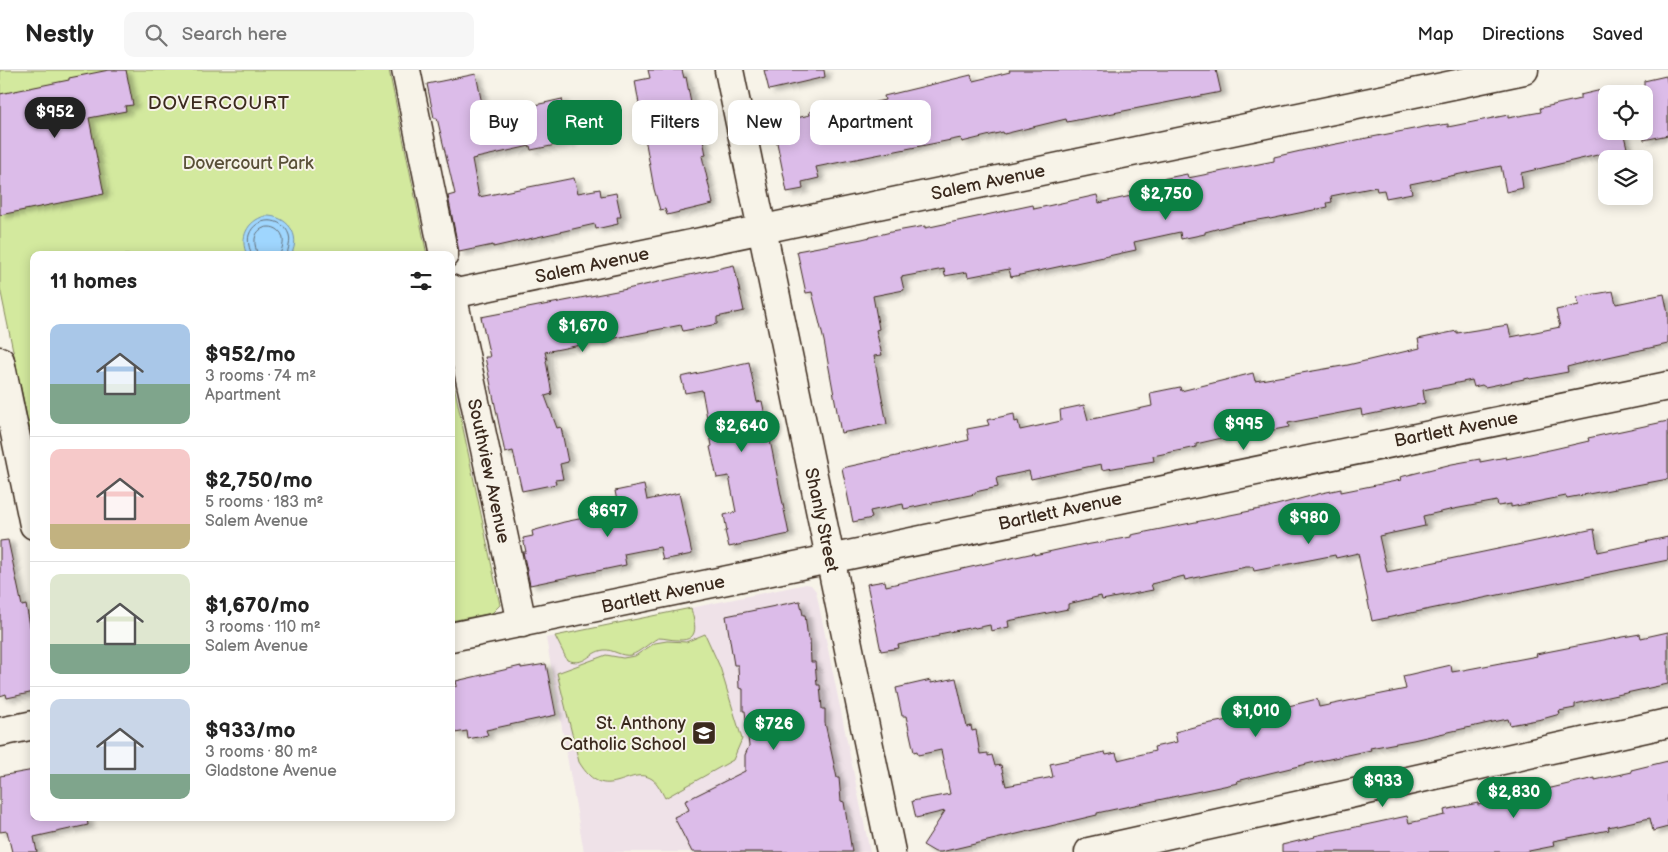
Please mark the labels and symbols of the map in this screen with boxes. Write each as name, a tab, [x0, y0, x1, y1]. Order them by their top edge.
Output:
district label: DOVERCOURT	[148, 92, 290, 115]
pin: $952	[25, 97, 85, 139]
park label: Dovercourt Park	[182, 153, 314, 174]
street label: Salem Avenue	[929, 160, 1047, 205]
pin: $2,750	[1125, 178, 1207, 221]
street label: Salem Avenue	[533, 243, 651, 288]
pin: $1,670	[542, 310, 624, 353]
street label: Southview Avenue	[463, 397, 514, 546]
street label: Bartlett Avenue	[1392, 407, 1520, 452]
pin: $995	[1214, 408, 1274, 451]
pin: $2,640	[701, 410, 783, 453]
street label: Shanly Street	[800, 466, 843, 575]
street label: Bartlett Avenue	[996, 488, 1124, 535]
pin: $697	[578, 496, 638, 538]
pin: $980	[1279, 502, 1339, 545]
street label: Bartlett Avenue	[599, 571, 727, 618]
pin: $1,010	[1215, 696, 1297, 738]
pin: $726	[744, 708, 804, 751]
place label: St. Anthony Catholic School	[560, 713, 687, 755]
school or university icon: St. Anthony Catholic School	[691, 720, 717, 746]
pin: $933	[1353, 766, 1413, 808]
pin: $2,830	[1473, 776, 1555, 819]

